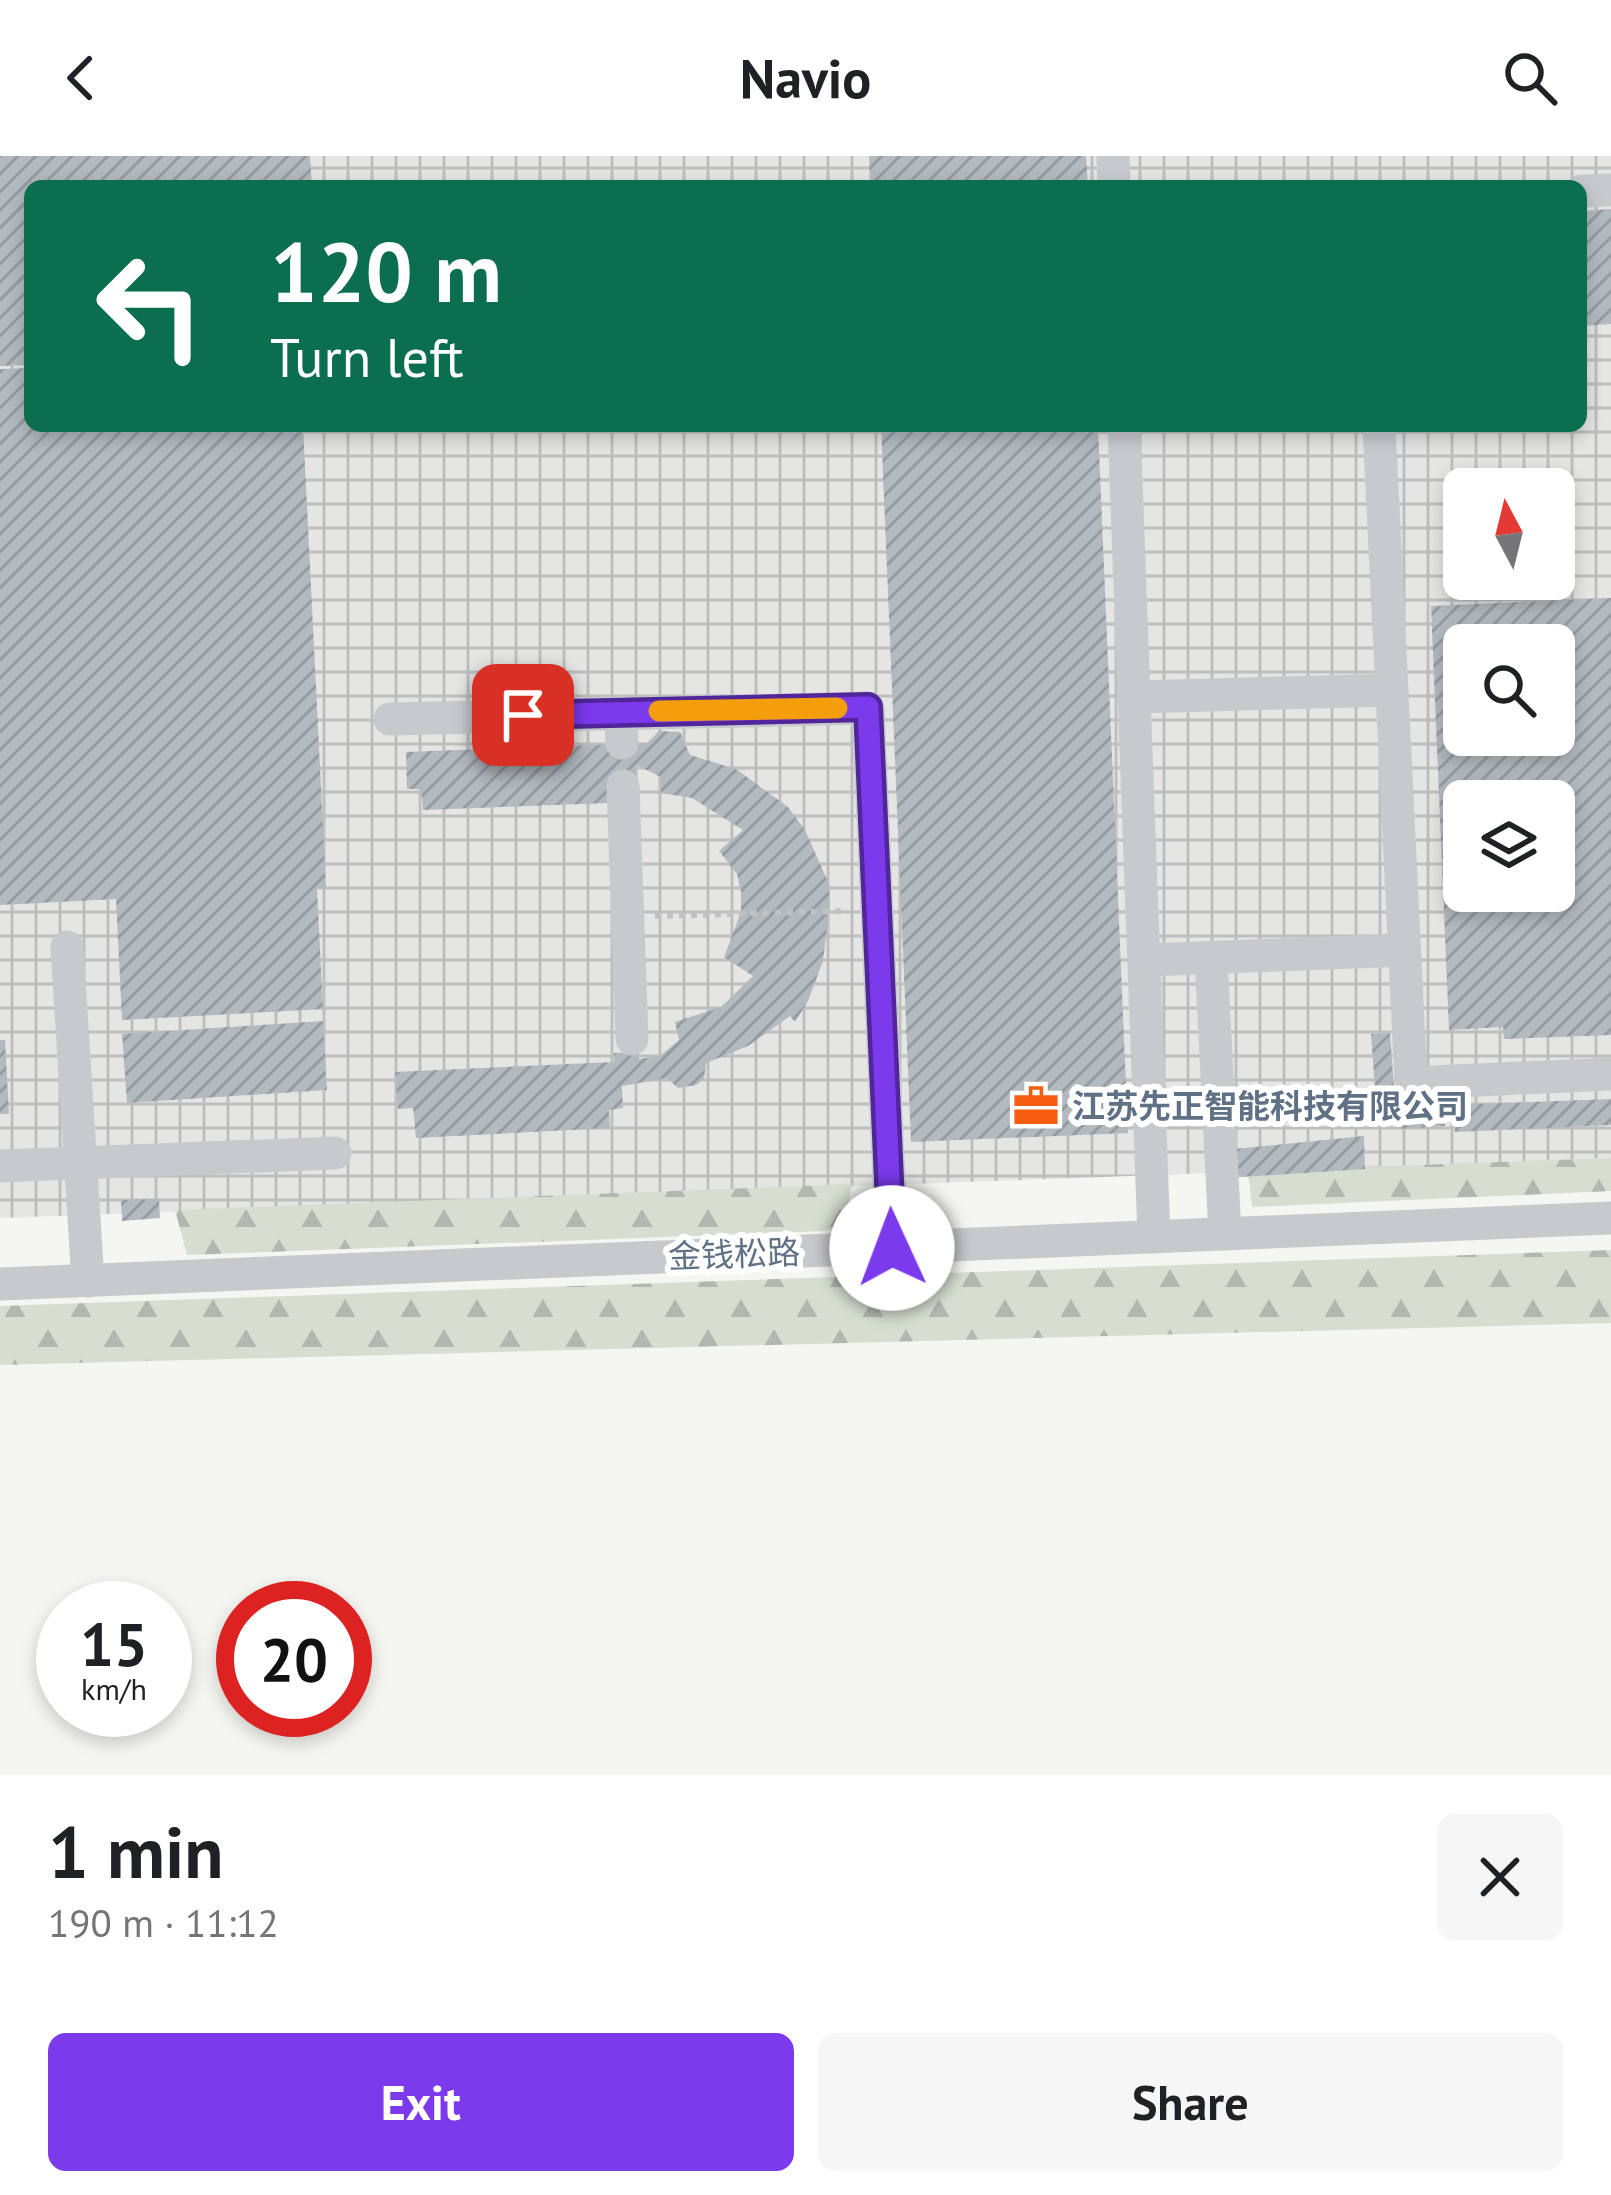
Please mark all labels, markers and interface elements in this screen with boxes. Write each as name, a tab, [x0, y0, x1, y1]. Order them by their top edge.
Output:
text: Navio	[740, 43, 871, 113]
icon: back	[48, 45, 114, 111]
icon: search	[1497, 45, 1563, 111]
text: 120 m	[270, 216, 502, 325]
icon: left	[72, 228, 228, 384]
text: Turn left	[270, 322, 464, 392]
north arrow	[1443, 468, 1575, 600]
map controls	[1443, 468, 1575, 912]
button: search	[1443, 624, 1575, 756]
pin	[472, 664, 574, 766]
icon: arrive	[490, 682, 556, 748]
button: layers	[1443, 780, 1575, 912]
office icon: 江苏先正智能科技有限公司	[1011, 1081, 1061, 1131]
place label: 江苏先正智能科技有限公司	[1072, 1084, 1468, 1127]
position arrow	[829, 1185, 955, 1311]
street label: 金钱松路	[667, 1230, 801, 1277]
speed limit sign: 20	[216, 1581, 372, 1737]
text: 15	[80, 1605, 148, 1683]
text: km/h	[81, 1669, 147, 1708]
text: 1 min	[48, 1805, 224, 1898]
button: close	[1437, 1814, 1563, 1940]
text: 190 m · 11:12	[48, 1897, 279, 1948]
button: Exit	[48, 2033, 794, 2171]
button: Share	[818, 2033, 1563, 2171]

